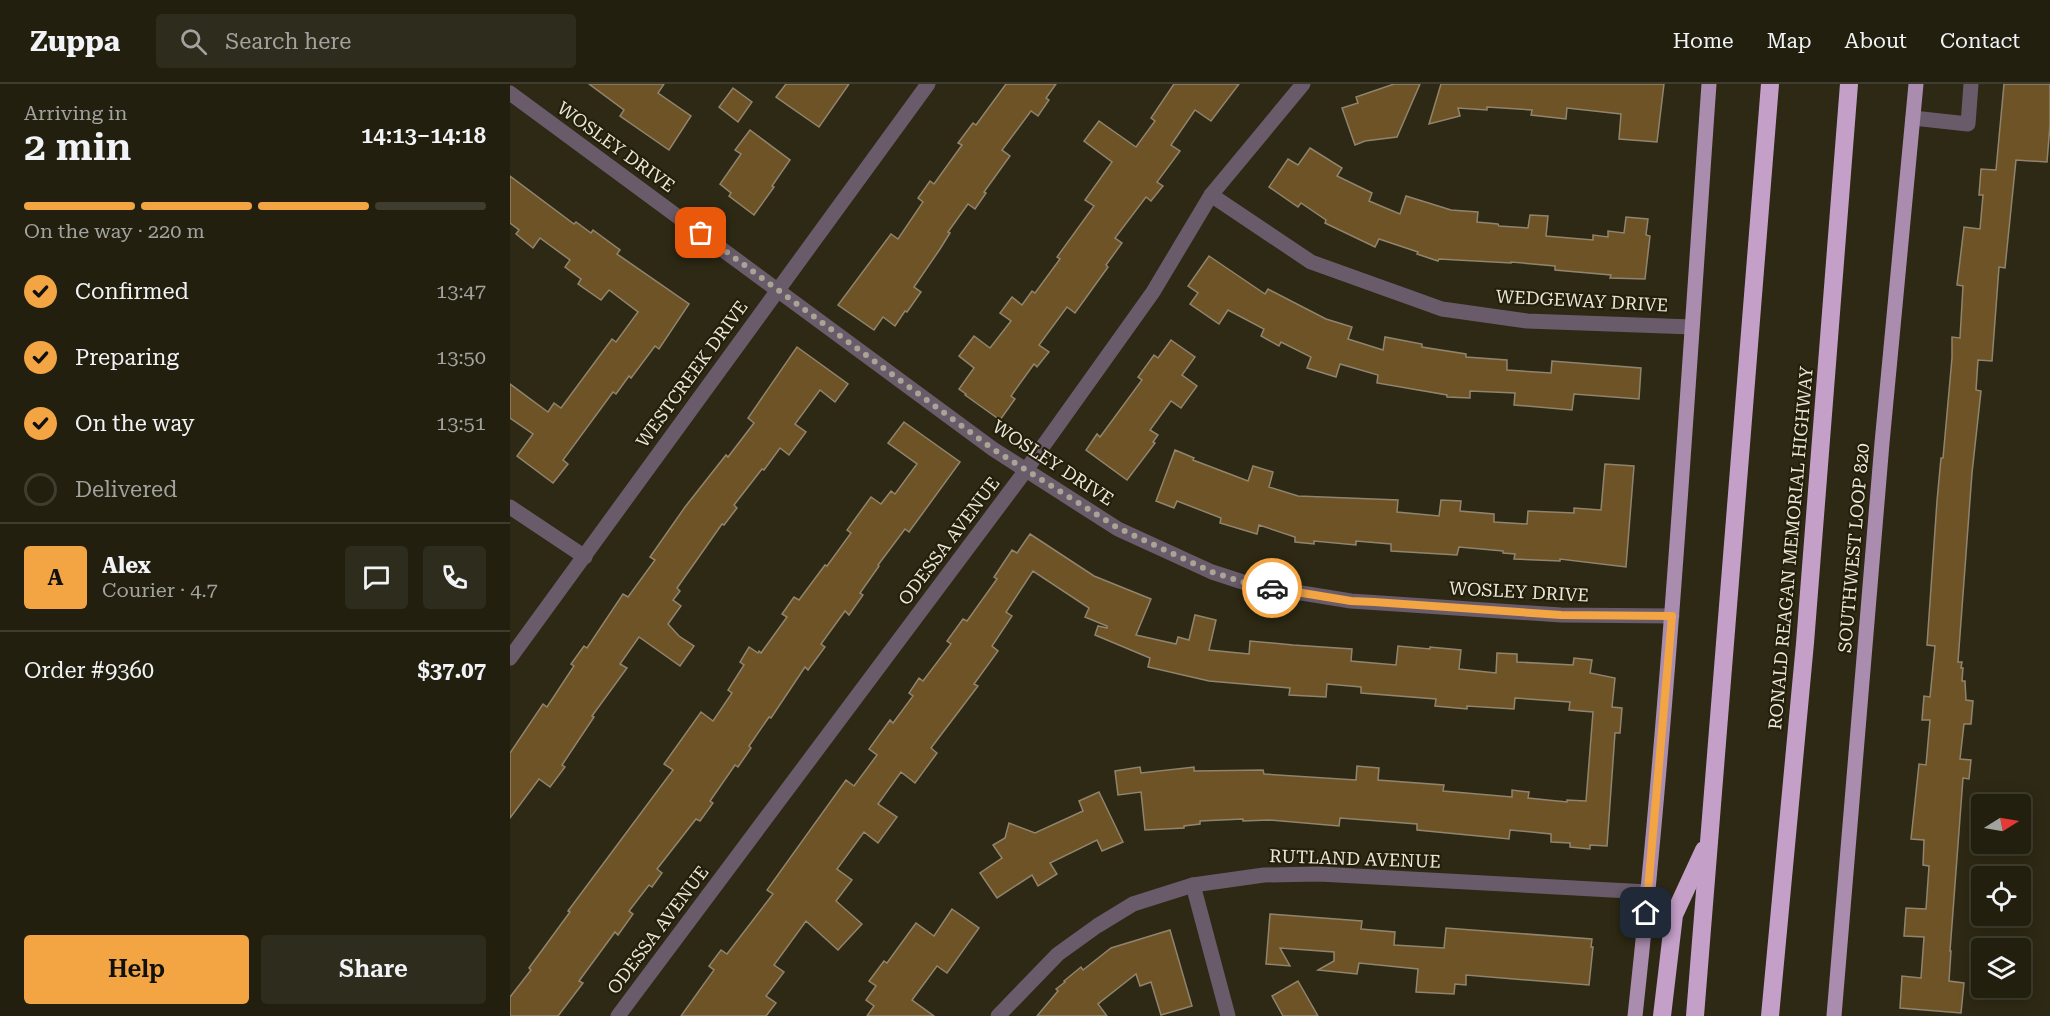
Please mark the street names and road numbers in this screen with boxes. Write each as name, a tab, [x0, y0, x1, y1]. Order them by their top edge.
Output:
street label: WOSLEY DRIVE	[553, 97, 679, 196]
street label: WEDGEWAY DRIVE	[1495, 286, 1669, 315]
street label: WESTCREEK DRIVE	[631, 296, 752, 451]
street label: RONALD REAGAN MEMORIAL HIGHWAY	[1764, 365, 1817, 731]
street label: WOSLEY DRIVE	[989, 416, 1118, 510]
street label: SOUTHWEST LOOP 820	[1834, 442, 1873, 654]
street label: ODESSA AVENUE	[894, 472, 1004, 609]
street label: WOSLEY DRIVE	[1449, 577, 1590, 606]
street label: RUTLAND AVENUE	[1269, 845, 1441, 872]
street label: ODESSA AVENUE	[603, 861, 713, 998]

